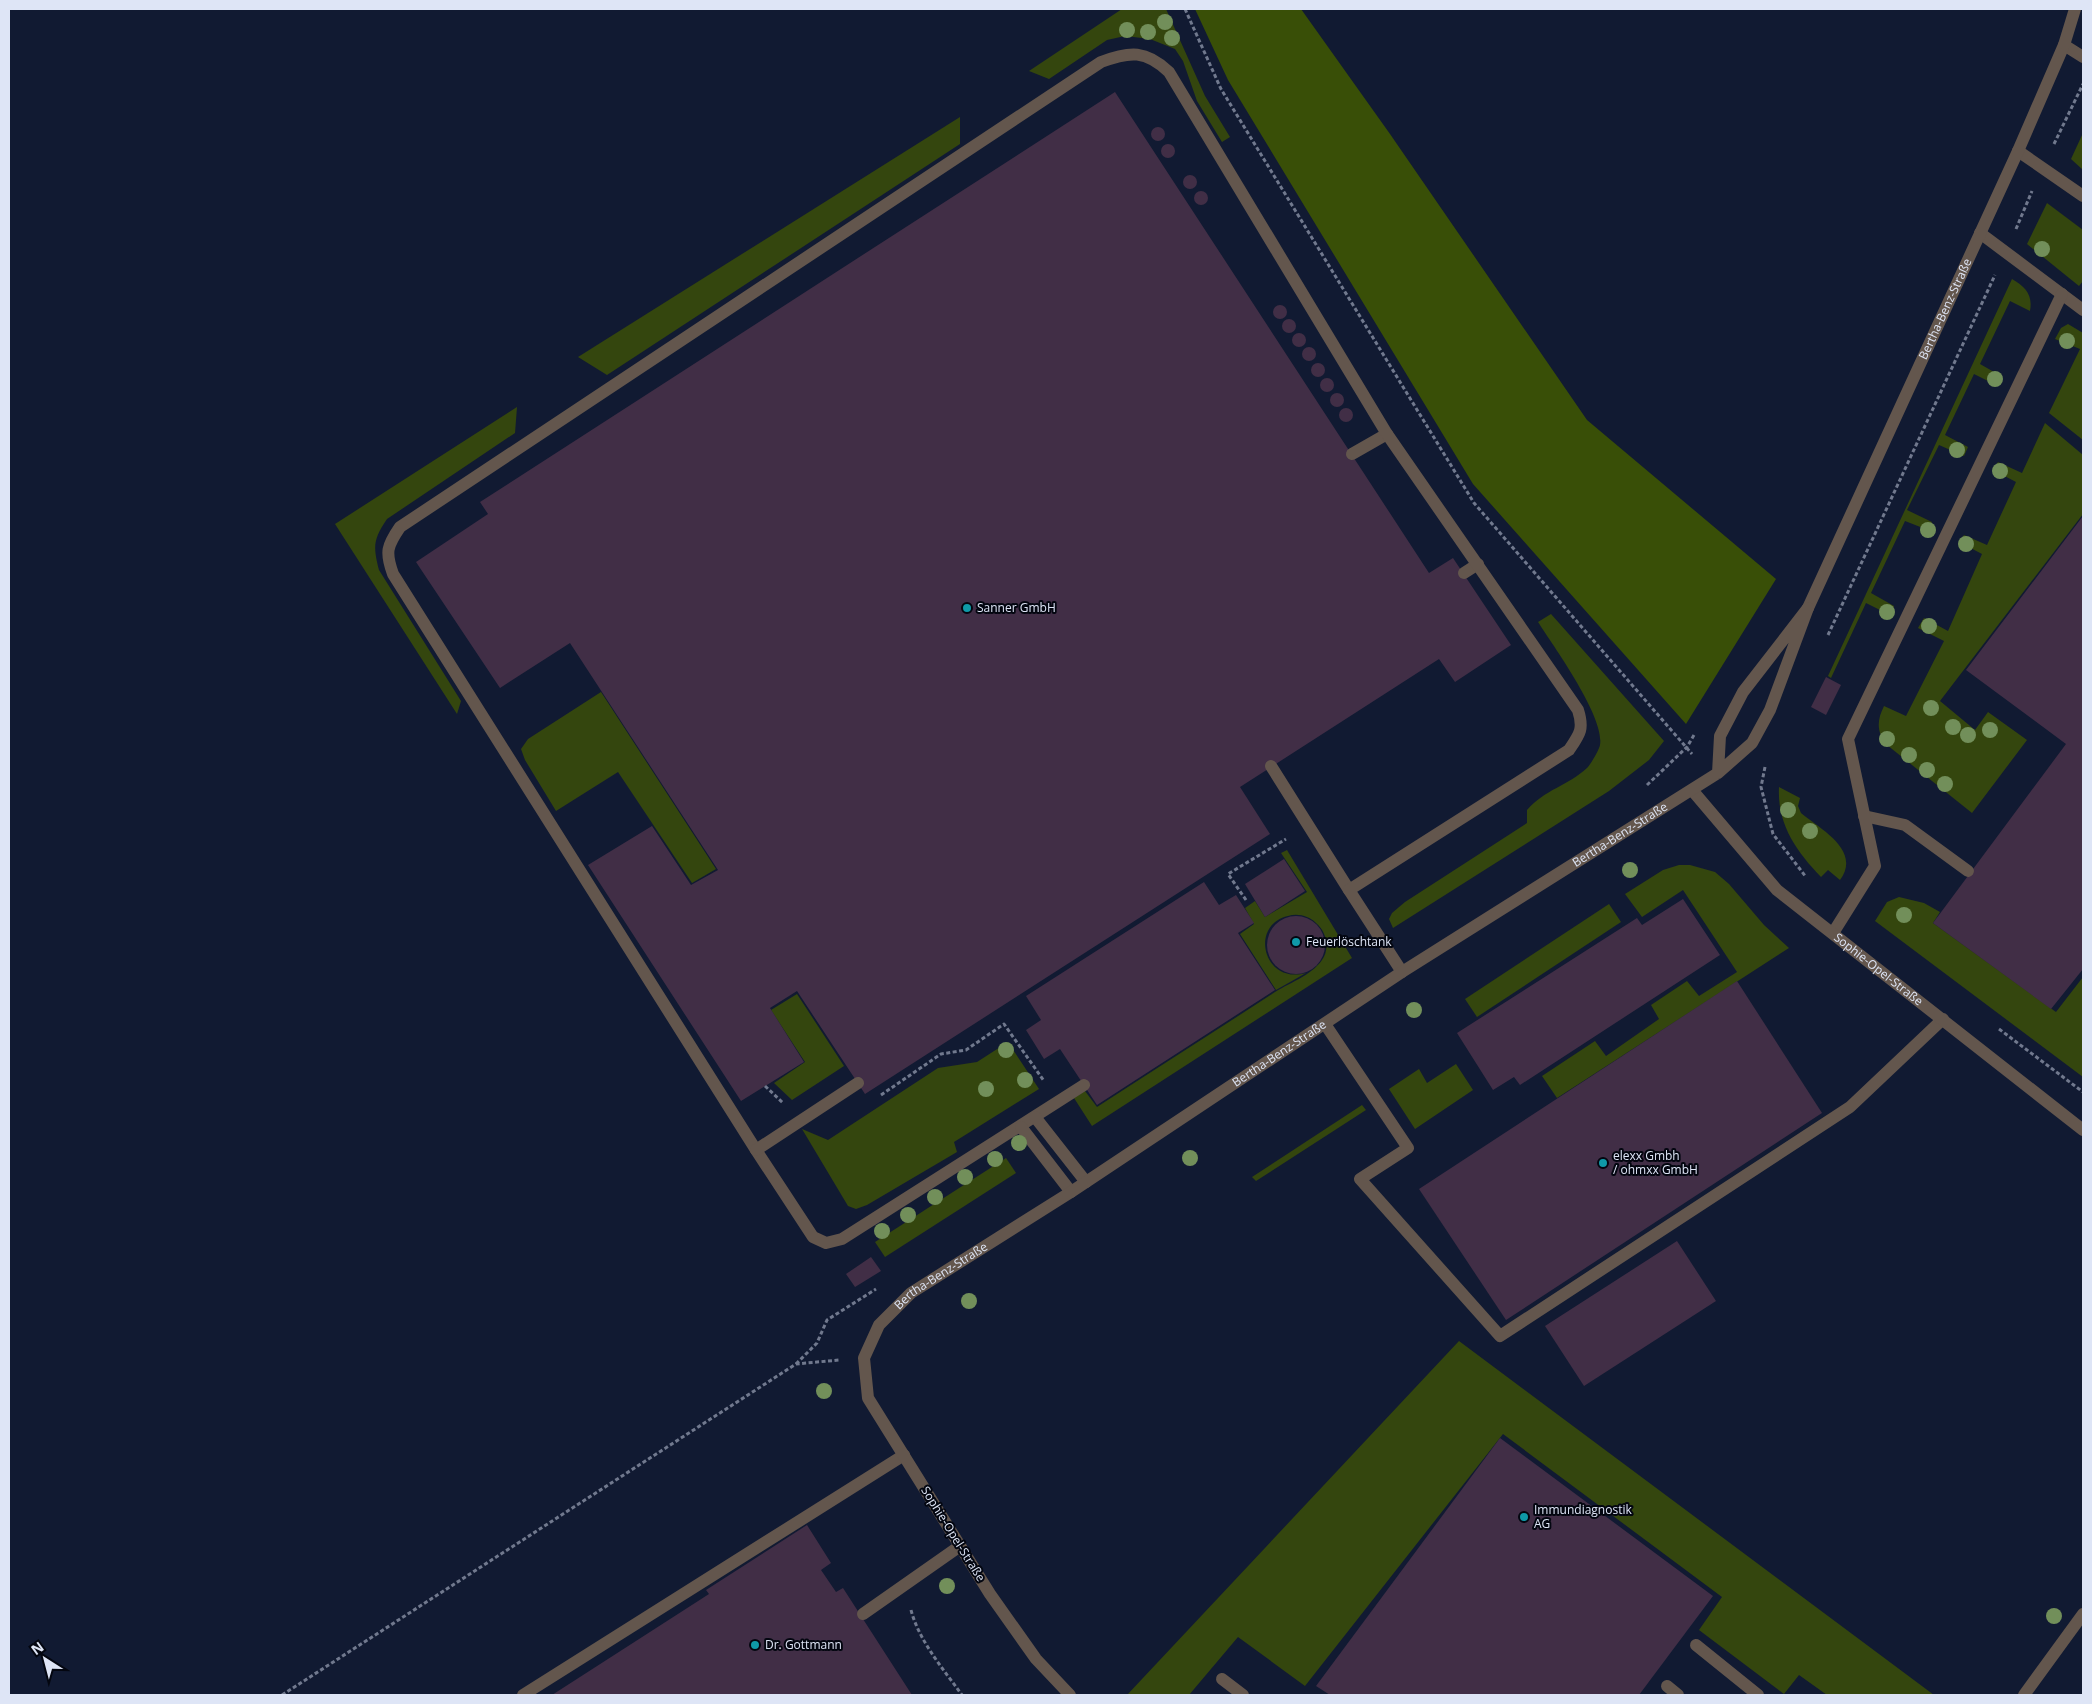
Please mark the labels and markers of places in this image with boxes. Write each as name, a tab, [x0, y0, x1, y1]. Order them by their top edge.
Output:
place label: Sanner GmbH	[977, 599, 1056, 616]
marker: Sanner GmbH	[961, 602, 973, 614]
place label: Feuerlöschtank	[1306, 933, 1392, 950]
marker: Feuerlöschtank	[1290, 936, 1302, 948]
place label: elexx Gmbh / ohmxx GmbH	[1613, 1147, 1698, 1178]
marker: elexx Gmbh / ohmxx GmbH	[1597, 1157, 1609, 1169]
place label: Immundiagnostik AG	[1534, 1501, 1632, 1532]
marker: Immundiagnostik AG	[1518, 1511, 1530, 1523]
place label: Dr. Gottmann	[765, 1636, 842, 1653]
marker: Dr. Gottmann	[749, 1639, 761, 1651]

